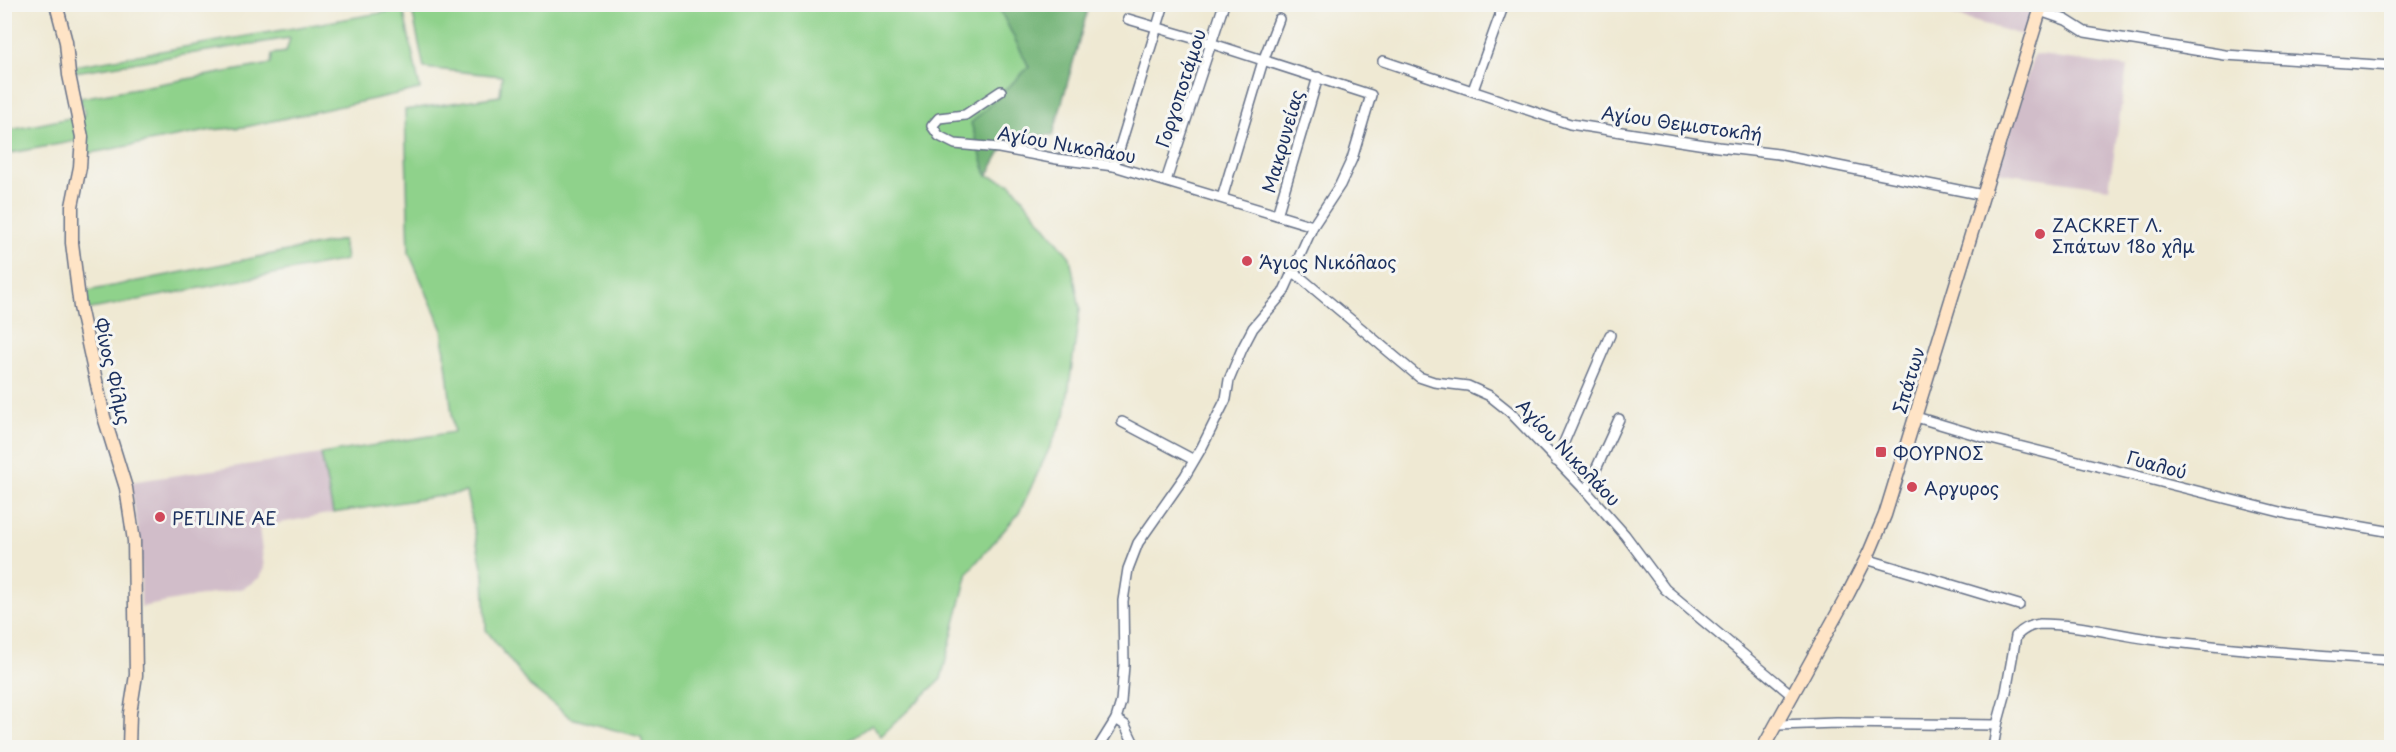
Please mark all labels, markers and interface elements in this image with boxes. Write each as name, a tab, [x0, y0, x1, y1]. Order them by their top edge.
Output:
street label: Γοργοποτάμου	[1148, 25, 1212, 151]
street label: Μακρυνείας	[1254, 86, 1310, 196]
street label: Αγίου Θεμιστοκλή	[1600, 98, 1764, 148]
street label: Αγίου Νικολάου	[996, 119, 1138, 169]
place label: ZACKRET Λ. Σπάτων 18ο χλμ	[2052, 211, 2195, 259]
marker: ZACKRET Λ. Σπάτων 18ο χλμ	[2033, 227, 2047, 241]
place label: Άγιος Νικόλαος	[1259, 248, 1397, 275]
marker: Άγιος Νικόλαος	[1240, 254, 1254, 268]
street label: Φίνος Φίλμς	[88, 315, 138, 427]
street label: Σπάτων	[1885, 343, 1931, 417]
street label: Αγίου Νικολάου	[1511, 392, 1627, 512]
place label: ΦΟΥΡΝΟΣ	[1893, 439, 1984, 466]
street label: Γυαλού	[2124, 443, 2190, 485]
marker: ΦΟΥΡΝΟΣ	[1874, 445, 1888, 459]
place label: Αργυρος	[1924, 474, 1999, 501]
marker: Αργυρος	[1905, 480, 1919, 494]
place label: PETLINE AE	[172, 504, 277, 531]
marker: PETLINE AE	[153, 510, 167, 524]

